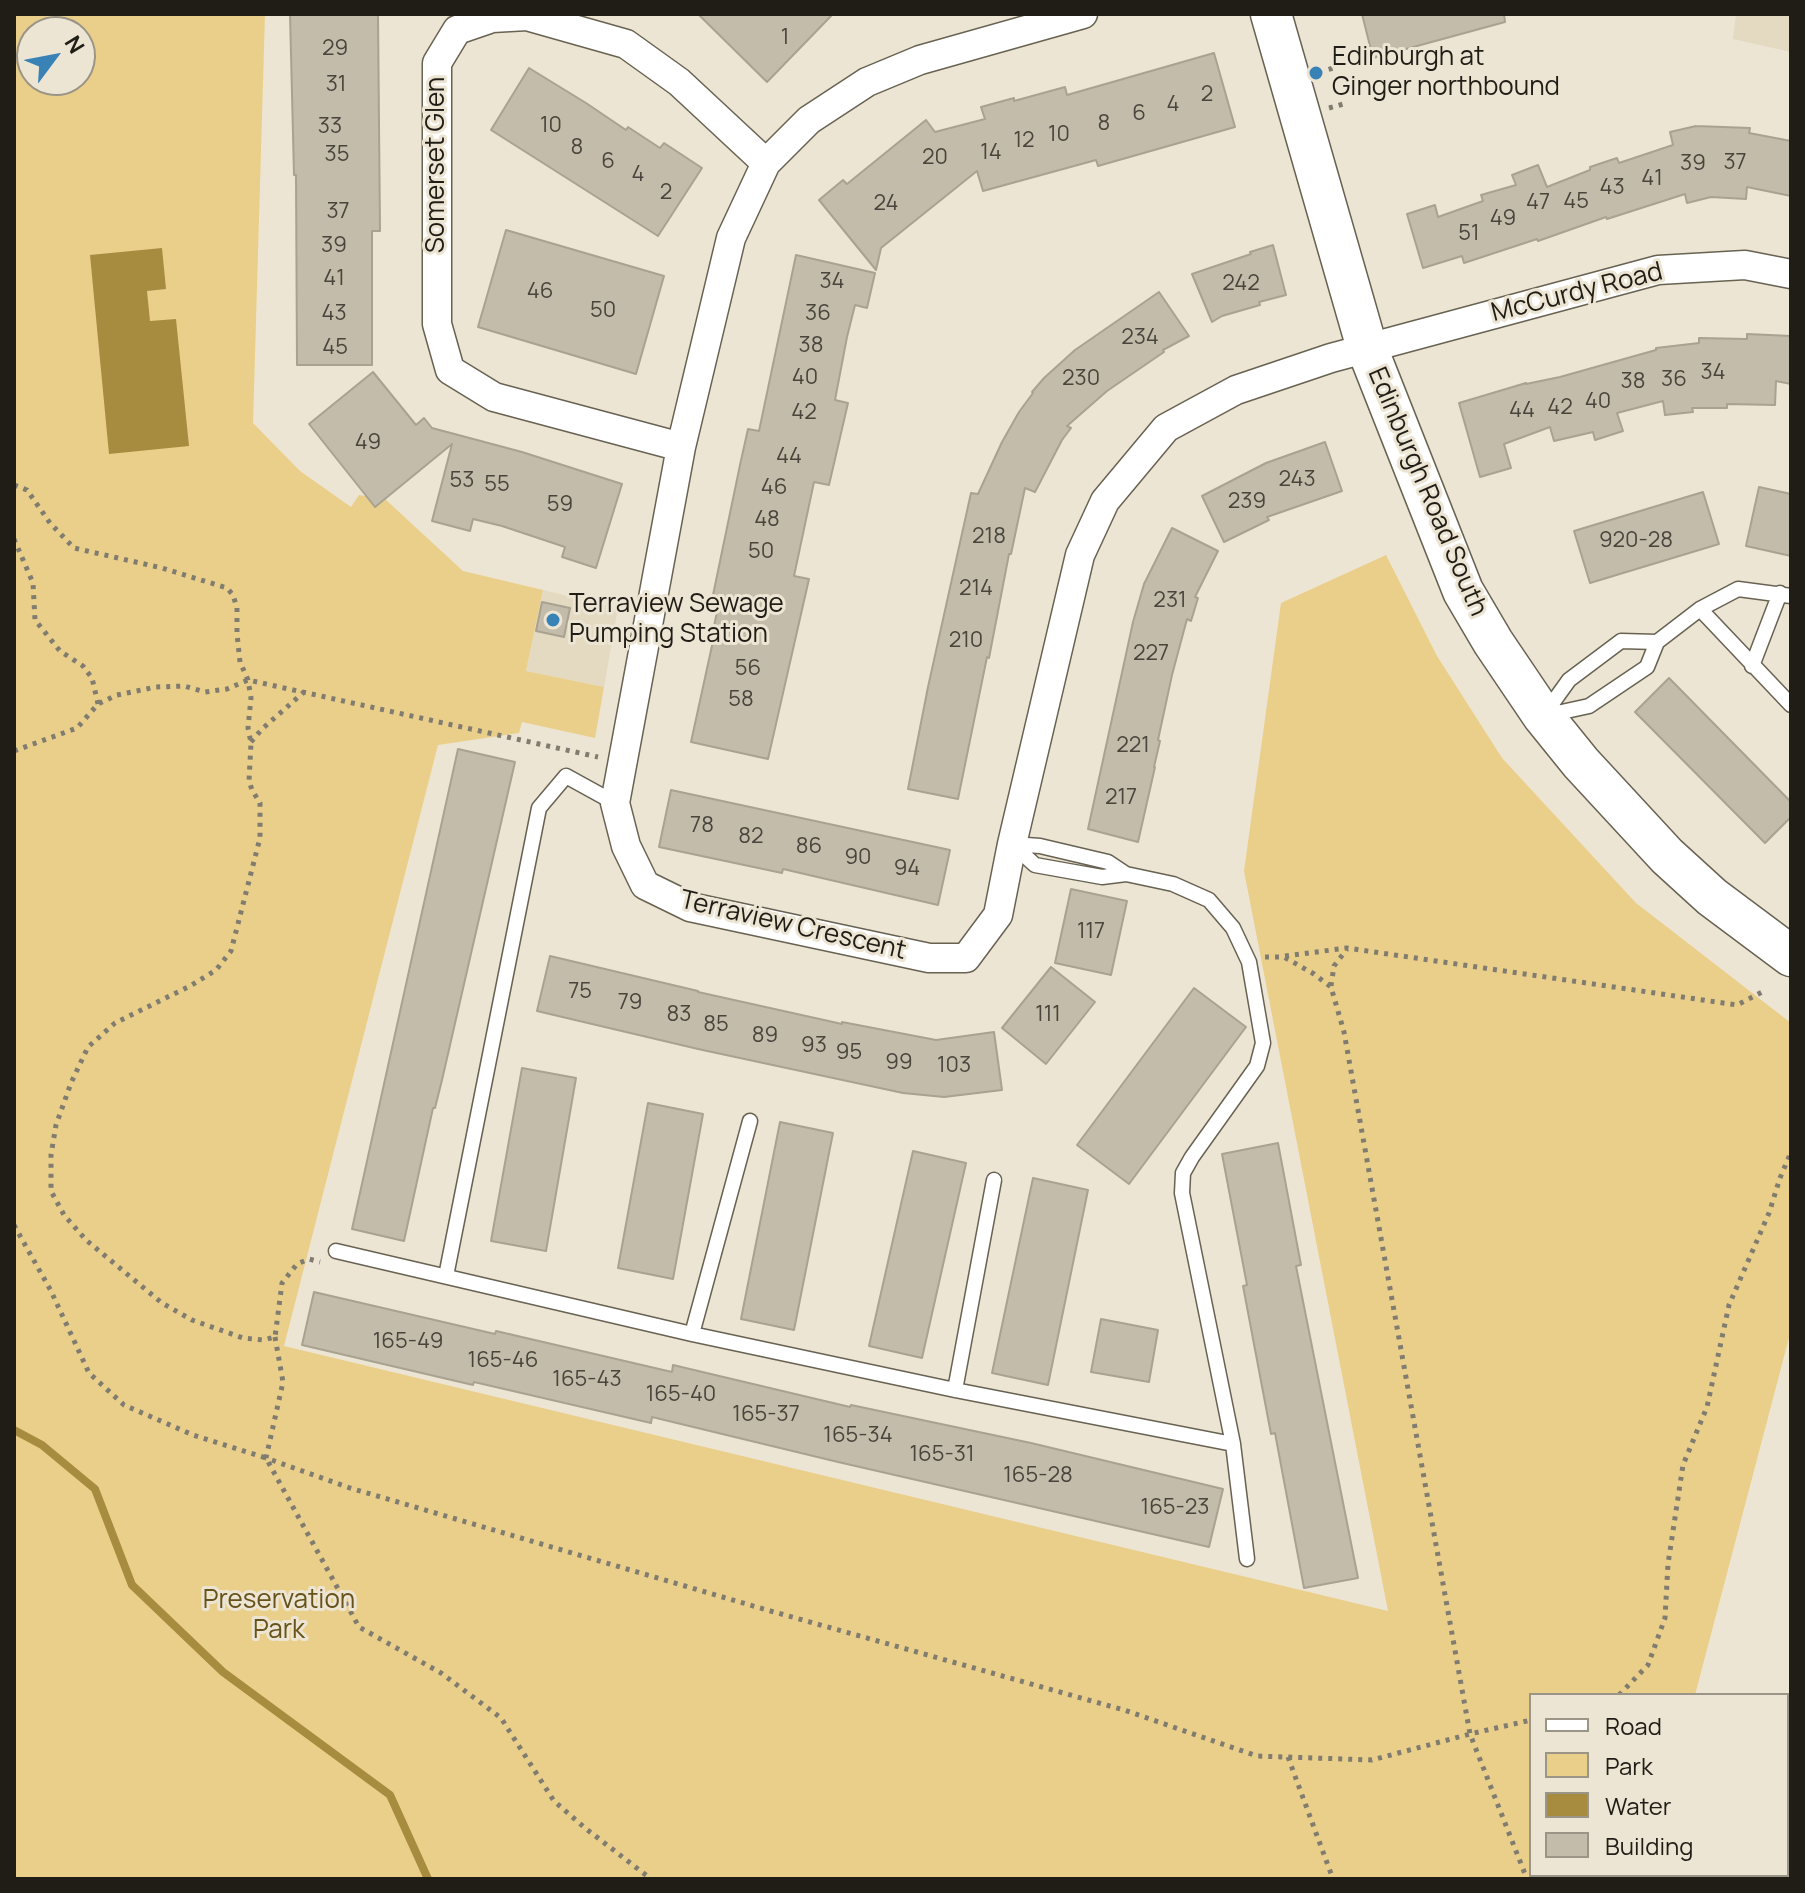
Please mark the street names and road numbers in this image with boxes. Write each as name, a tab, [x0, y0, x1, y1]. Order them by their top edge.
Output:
street label: Somerset Glen	[421, 77, 453, 253]
street label: McCurdy Road	[1488, 257, 1666, 329]
street label: Edinburgh Road South	[1360, 363, 1494, 621]
street label: Terraview Crescent	[677, 885, 909, 967]

